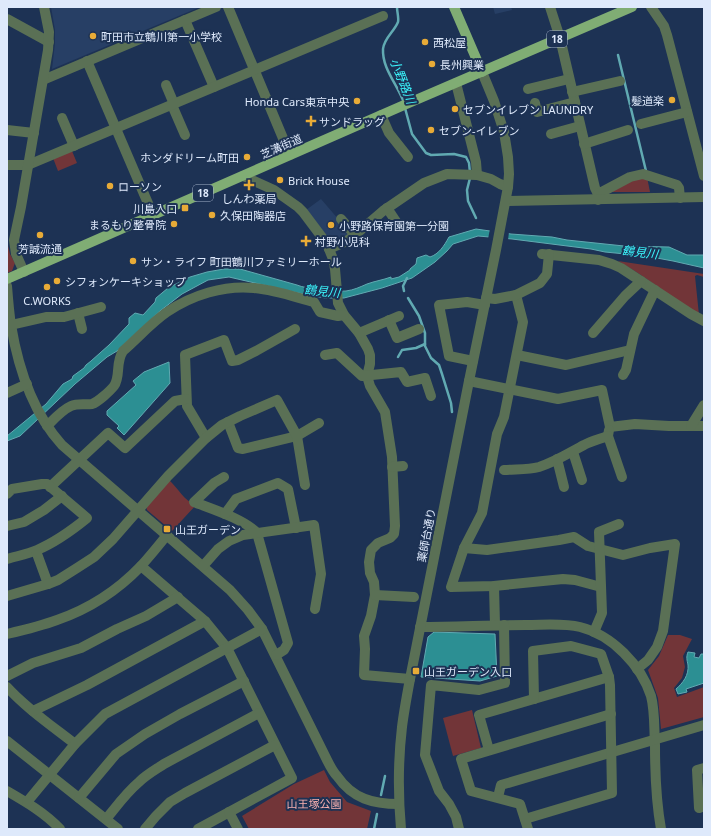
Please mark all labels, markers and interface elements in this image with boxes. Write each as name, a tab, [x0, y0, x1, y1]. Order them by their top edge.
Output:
place label: 町田市立鶴川第一小学校	[101, 29, 222, 44]
marker: 町田市立鶴川第一小学校	[88, 31, 98, 41]
road number: 18	[547, 31, 567, 47]
place label: 西松屋	[433, 35, 466, 50]
marker: 西松屋	[420, 37, 430, 47]
water label: 小野路川	[386, 56, 421, 108]
place label: 長州興業	[440, 57, 484, 72]
marker: 長州興業	[427, 59, 437, 69]
place label: 髪道楽	[631, 93, 664, 108]
place label: Honda Cars東京中央	[245, 94, 350, 109]
marker: 髪道楽	[667, 95, 677, 105]
marker: Honda Cars東京中央	[352, 96, 362, 106]
place label: セブンイレブン LAUNDRY	[463, 102, 594, 117]
marker: セブンイレブン LAUNDRY	[450, 104, 460, 114]
place label: サンドラッグ	[319, 114, 385, 129]
marker: サンドラッグ	[306, 116, 316, 126]
place label: セブン-イレブン	[439, 123, 520, 138]
marker: セブン-イレブン	[426, 125, 436, 135]
street label: 芝溝街道	[258, 130, 304, 162]
place label: ホンダドリーム町田	[140, 150, 239, 165]
marker: ホンダドリーム町田	[242, 152, 252, 162]
place label: Brick House	[288, 173, 350, 188]
marker: Brick House	[275, 175, 285, 185]
place label: ローソン	[118, 179, 162, 194]
marker: しんわ薬局	[244, 180, 254, 190]
marker: ローソン	[105, 181, 115, 191]
road number: 18	[193, 185, 213, 201]
place label: しんわ薬局	[222, 191, 277, 206]
place label: 川島入口	[133, 201, 177, 216]
marker: 川島入口	[180, 203, 190, 213]
place label: 久保田陶器店	[220, 208, 286, 223]
marker: 久保田陶器店	[207, 210, 217, 220]
place label: まるもり整骨院	[89, 217, 166, 232]
place label: 小野路保育園第一分園	[339, 218, 449, 233]
marker: まるもり整骨院	[169, 219, 179, 229]
marker: 小野路保育園第一分園	[326, 220, 336, 230]
marker: 芳誠流通	[35, 230, 45, 240]
place label: 村野小児科	[315, 234, 370, 249]
marker: 村野小児科	[300, 235, 312, 247]
place label: 芳誠流通	[18, 241, 62, 256]
water label: 鶴見川	[621, 241, 661, 263]
place label: サン・ライフ 町田鶴川ファミリーホール	[141, 254, 342, 269]
marker: サン・ライフ 町田鶴川ファミリーホール	[128, 256, 138, 266]
place label: シフォンケーキショップ	[65, 274, 186, 289]
marker: シフォンケーキショップ	[52, 276, 62, 286]
water label: 鶴見川	[303, 281, 343, 302]
marker: C.WORKS	[42, 282, 52, 292]
place label: C.WORKS	[23, 293, 71, 308]
street label: 薬師台通り	[413, 507, 439, 563]
place label: 山王ガーデン	[175, 522, 241, 537]
marker: 山王ガーデン	[162, 524, 172, 534]
place label: 山王ガーデン入口	[424, 664, 512, 679]
marker: 山王ガーデン入口	[411, 666, 421, 676]
park label: 山王塚公園	[287, 796, 342, 811]

